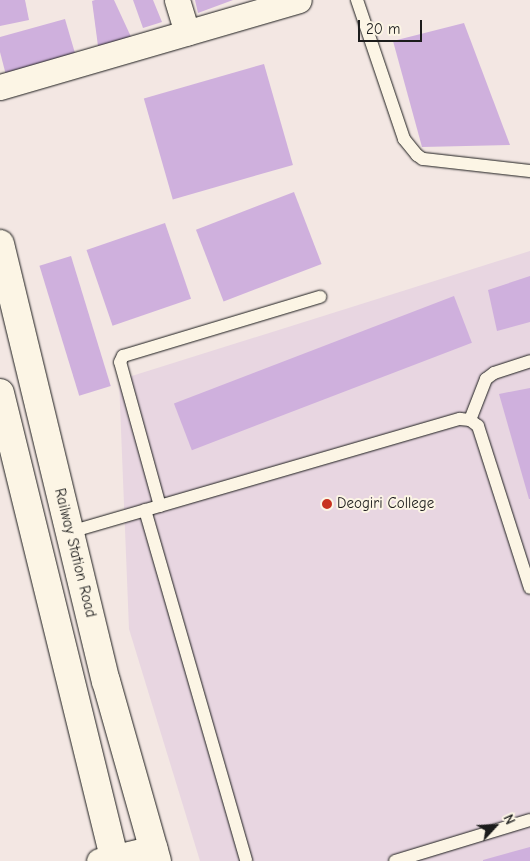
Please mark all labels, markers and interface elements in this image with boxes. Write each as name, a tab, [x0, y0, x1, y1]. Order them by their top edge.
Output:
scale bar	[360, 10, 424, 42]
text: 20 m	[366, 20, 400, 38]
street label: Railway Station Road	[50, 487, 100, 619]
place label: Deogiri College	[337, 495, 434, 513]
marker: Deogiri College	[321, 498, 333, 510]
north arrow	[470, 801, 520, 851]
text: N	[499, 812, 519, 827]

